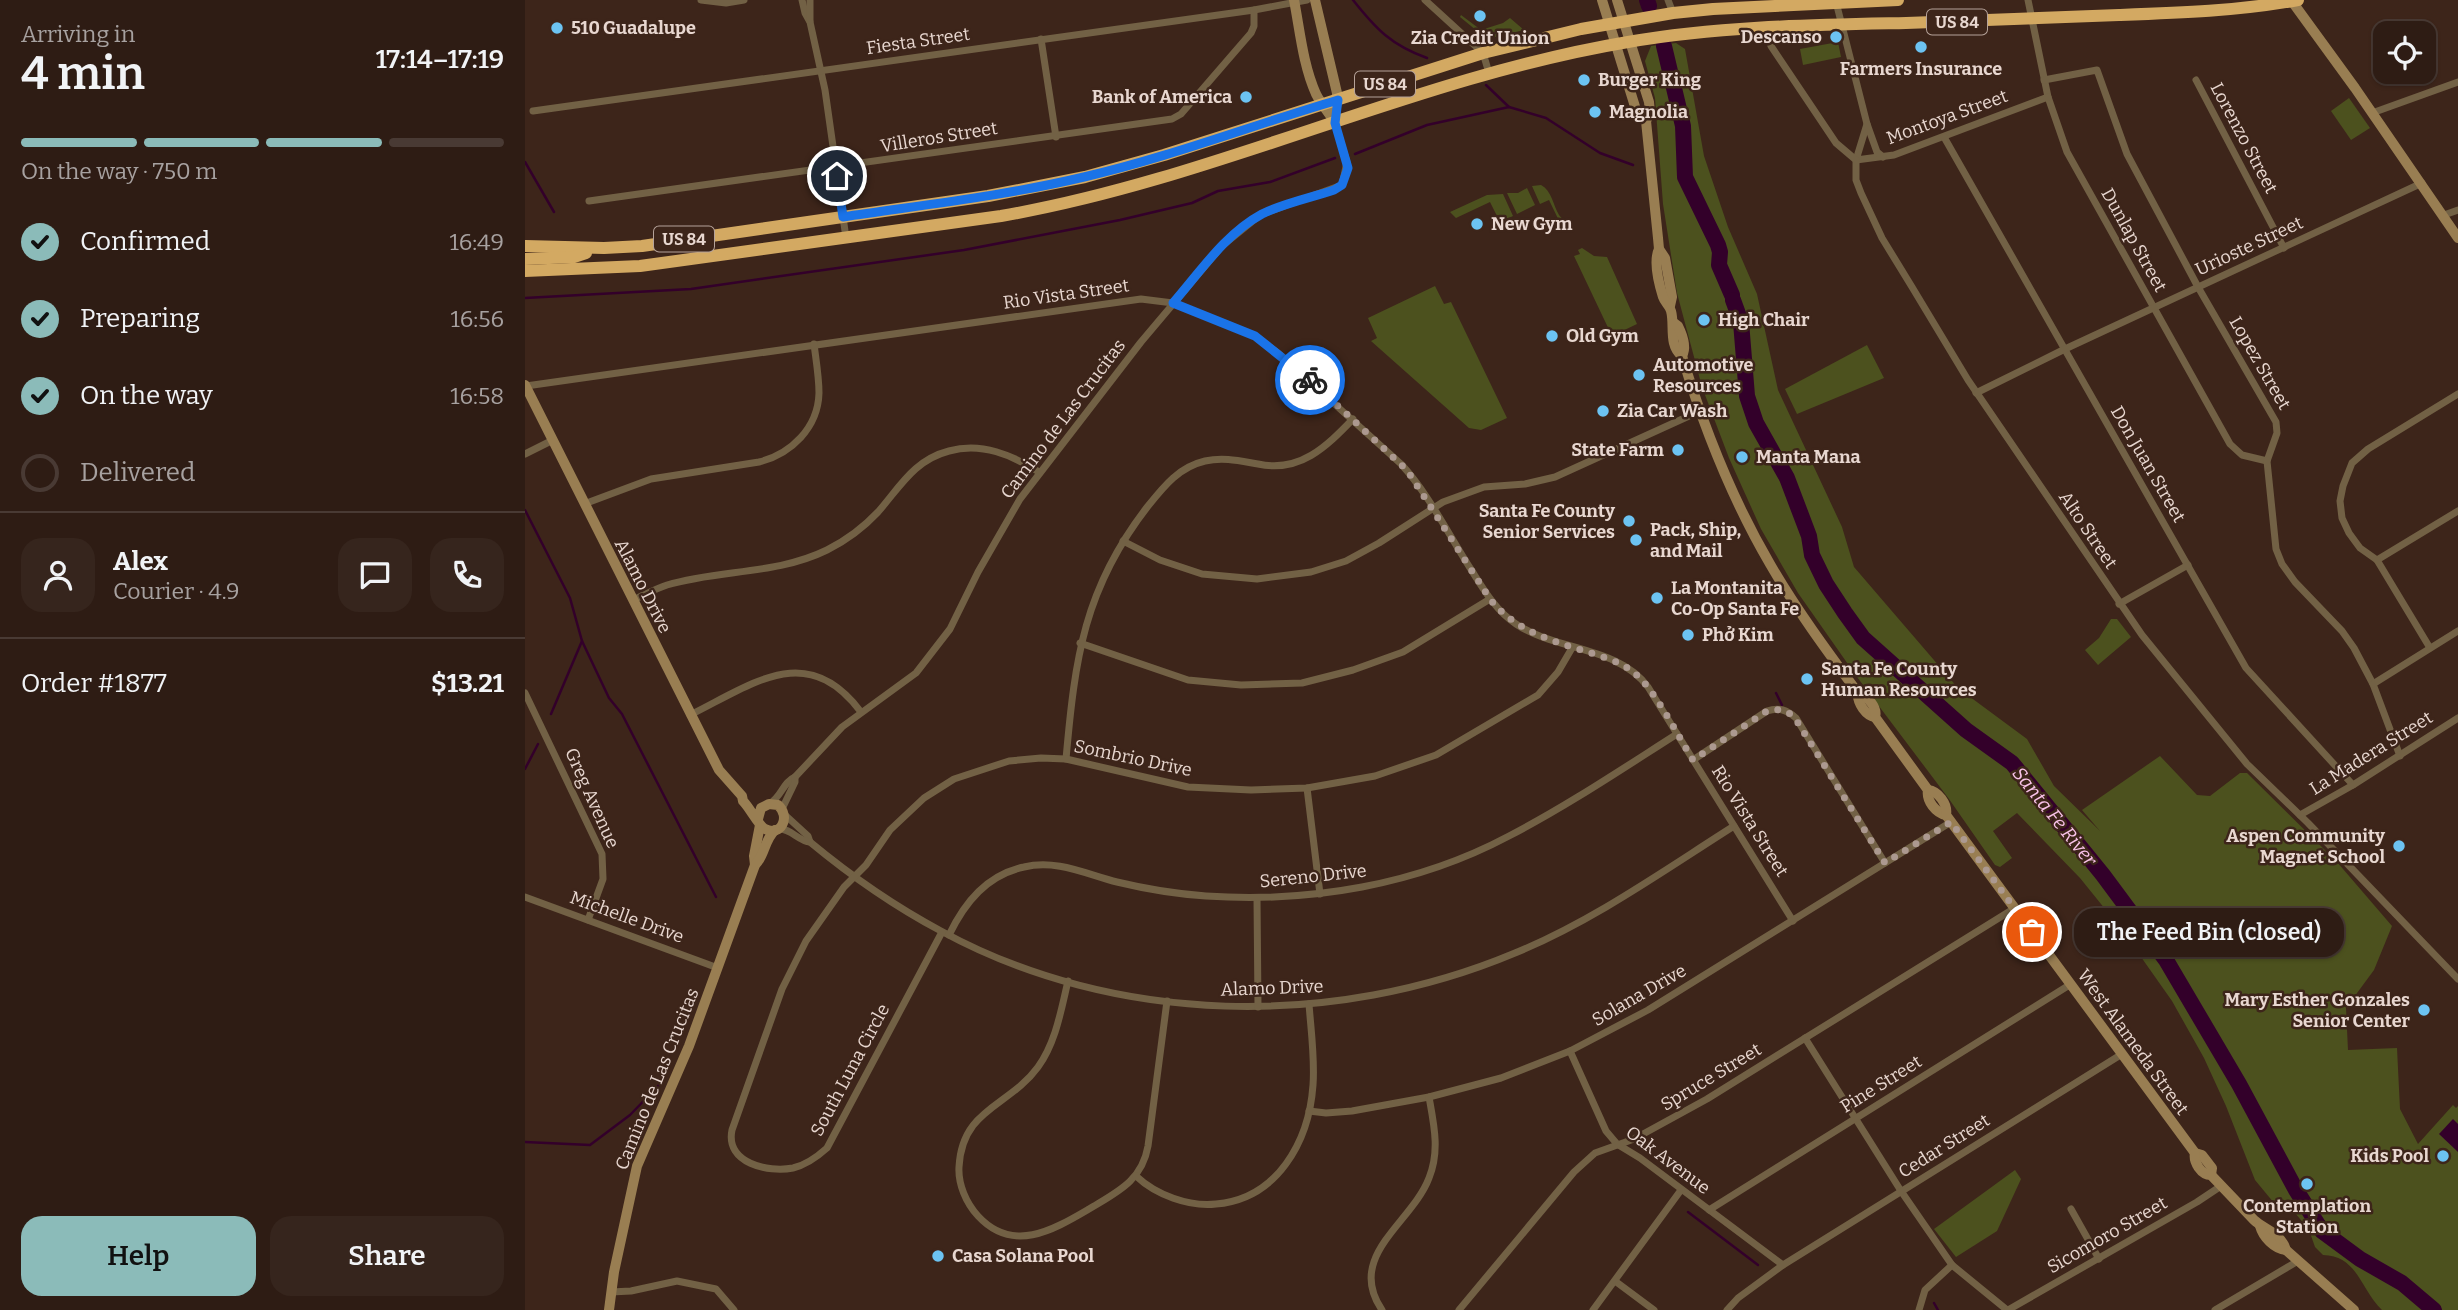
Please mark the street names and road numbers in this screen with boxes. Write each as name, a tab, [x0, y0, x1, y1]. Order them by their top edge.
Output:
road number: US 84	[1927, 10, 1987, 34]
street label: Fiesta Street	[865, 23, 972, 59]
road number: US 84	[1355, 72, 1415, 96]
street label: Lorenzo Street	[2206, 79, 2283, 198]
street label: Montoya Street	[1883, 85, 2011, 149]
street label: Villeros Street	[879, 117, 1000, 157]
street label: Dunlap Street	[2096, 184, 2172, 296]
street label: Urioste Street	[2192, 211, 2307, 280]
road number: US 84	[654, 227, 714, 252]
street label: Rio Vista Street	[1002, 274, 1131, 314]
street label: Lopez Street	[2225, 313, 2296, 414]
street label: Camino de Las Crucitas	[996, 335, 1130, 503]
street label: Don Juan Street	[2106, 402, 2190, 527]
street label: Alto Street	[2054, 487, 2122, 573]
street label: Alamo Drive	[610, 535, 676, 637]
street label: La Madera Street	[2305, 706, 2437, 800]
street label: Sombrio Drive	[1072, 735, 1194, 781]
street label: Greg Avenue	[560, 744, 624, 852]
street label: Rio Vista Street	[1707, 761, 1793, 881]
street label: Sereno Drive	[1258, 859, 1368, 893]
street label: Michelle Drive	[567, 886, 687, 948]
street label: Solana Drive	[1588, 959, 1690, 1031]
street label: West Alameda Street	[2073, 965, 2194, 1120]
street label: Alamo Drive	[1220, 975, 1324, 1001]
street label: Camino de Las Crucitas	[610, 985, 704, 1173]
street label: South Luna Circle	[806, 1000, 894, 1140]
street label: Spruce Street	[1657, 1038, 1766, 1116]
street label: Pine Street	[1836, 1050, 1926, 1118]
street label: Cedar Street	[1894, 1109, 1994, 1183]
street label: Oak Avenue	[1621, 1121, 1715, 1199]
street label: Sicomoro Street	[2043, 1192, 2171, 1278]

